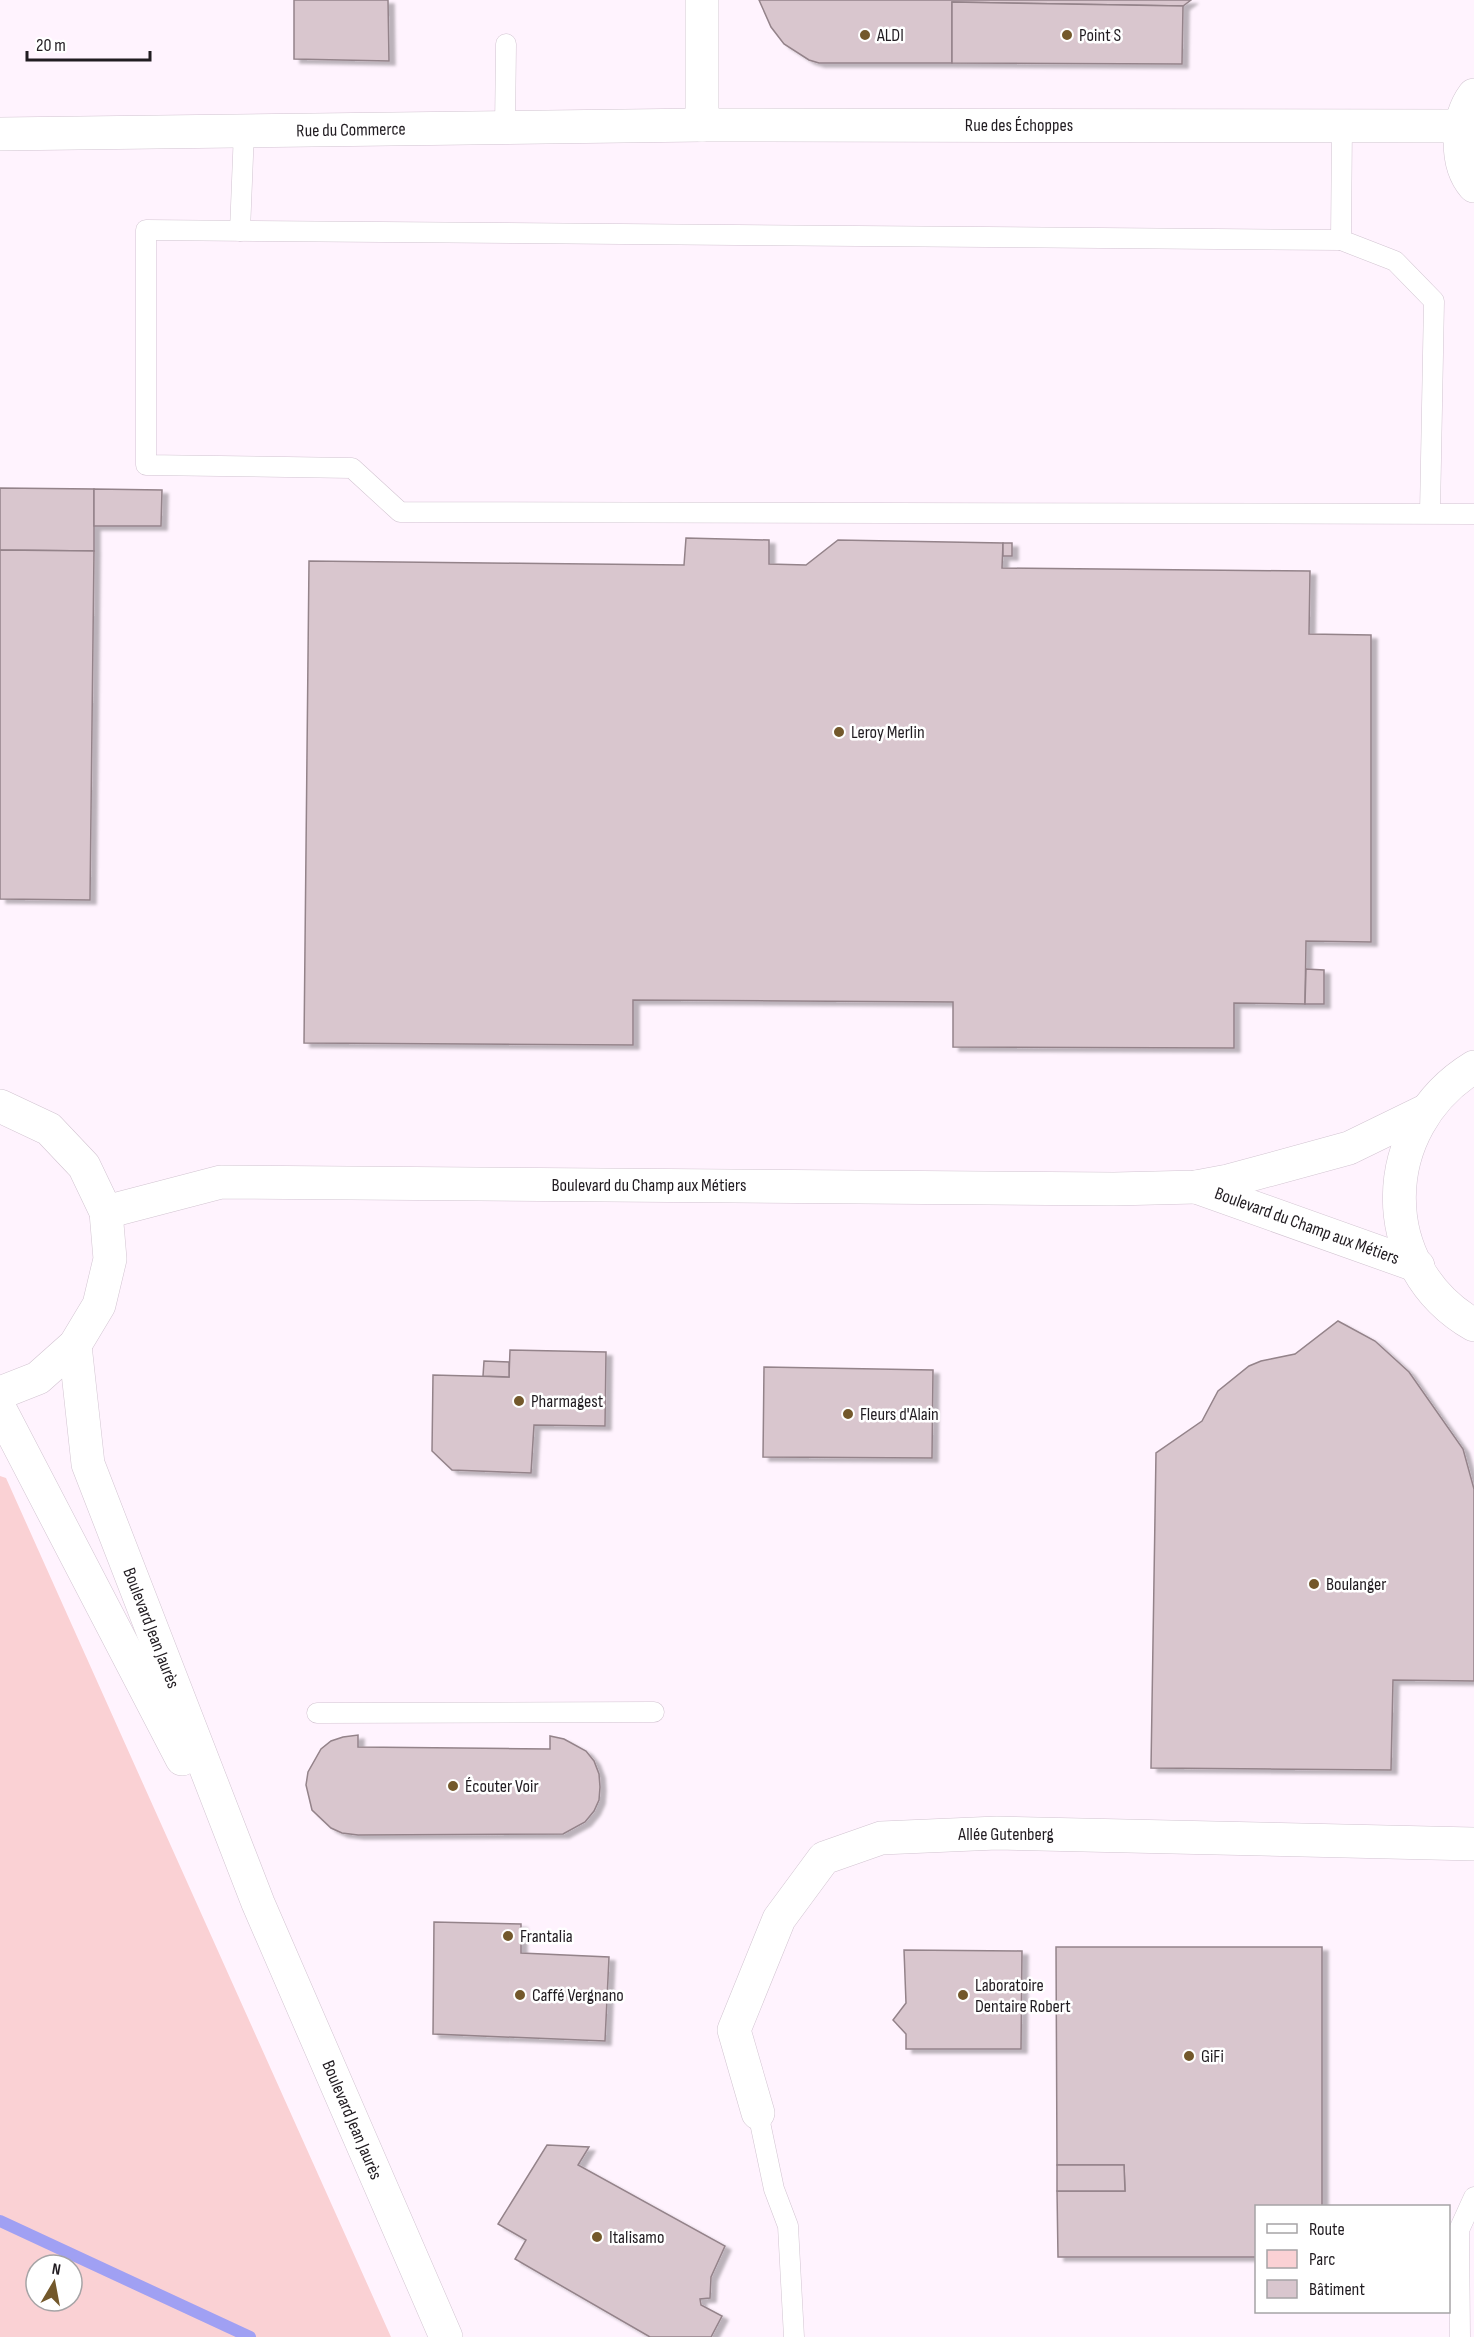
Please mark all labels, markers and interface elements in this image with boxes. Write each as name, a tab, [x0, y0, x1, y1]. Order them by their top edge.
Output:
scale bar	[27, 24, 150, 62]
place label: ALDI	[876, 25, 904, 46]
place label: Point S	[1079, 25, 1122, 46]
marker: ALDI	[858, 28, 872, 42]
marker: Point S	[1060, 28, 1074, 42]
text: 20 m	[36, 35, 66, 56]
street label: Rue des Échoppes	[965, 115, 1073, 136]
street label: Rue du Commerce	[296, 119, 406, 141]
place label: Leroy Merlin	[851, 722, 925, 743]
marker: Leroy Merlin	[832, 725, 846, 739]
street label: Boulevard du Champ aux Métiers	[552, 1175, 746, 1196]
street label: Boulevard du Champ aux Métiers	[1212, 1183, 1402, 1269]
place label: Pharmagest	[531, 1391, 604, 1412]
marker: Pharmagest	[512, 1394, 526, 1408]
place label: Fleurs d'Alain	[860, 1404, 939, 1425]
marker: Fleurs d'Alain	[841, 1407, 855, 1421]
street label: Boulevard Jean Jaurès	[118, 1565, 184, 1691]
place label: Boulanger	[1326, 1574, 1387, 1595]
marker: Boulanger	[1307, 1577, 1321, 1591]
place label: Écouter Voir	[465, 1776, 539, 1797]
marker: Écouter Voir	[446, 1779, 460, 1793]
street label: Allée Gutenberg	[957, 1824, 1054, 1845]
place label: Frantalia	[520, 1926, 573, 1947]
marker: Frantalia	[501, 1929, 515, 1943]
place label: Laboratoire Dentaire Robert	[975, 1975, 1071, 2017]
place label: Caffé Vergnano	[532, 1985, 624, 2006]
marker: Caffé Vergnano	[513, 1988, 527, 2002]
marker: Laboratoire Dentaire Robert	[956, 1988, 970, 2002]
place label: GiFi	[1201, 2046, 1224, 2067]
marker: GiFi	[1182, 2049, 1196, 2063]
street label: Boulevard Jean Jaurès	[317, 2057, 387, 2183]
legend	[1255, 2205, 1450, 2313]
text: Route	[1309, 2219, 1345, 2240]
place label: Italisamo	[609, 2227, 664, 2248]
marker: Italisamo	[590, 2230, 604, 2244]
text: Parc	[1309, 2249, 1335, 2270]
north arrow	[24, 2253, 84, 2313]
text: N	[50, 2260, 62, 2280]
text: Bâtiment	[1309, 2279, 1365, 2300]

